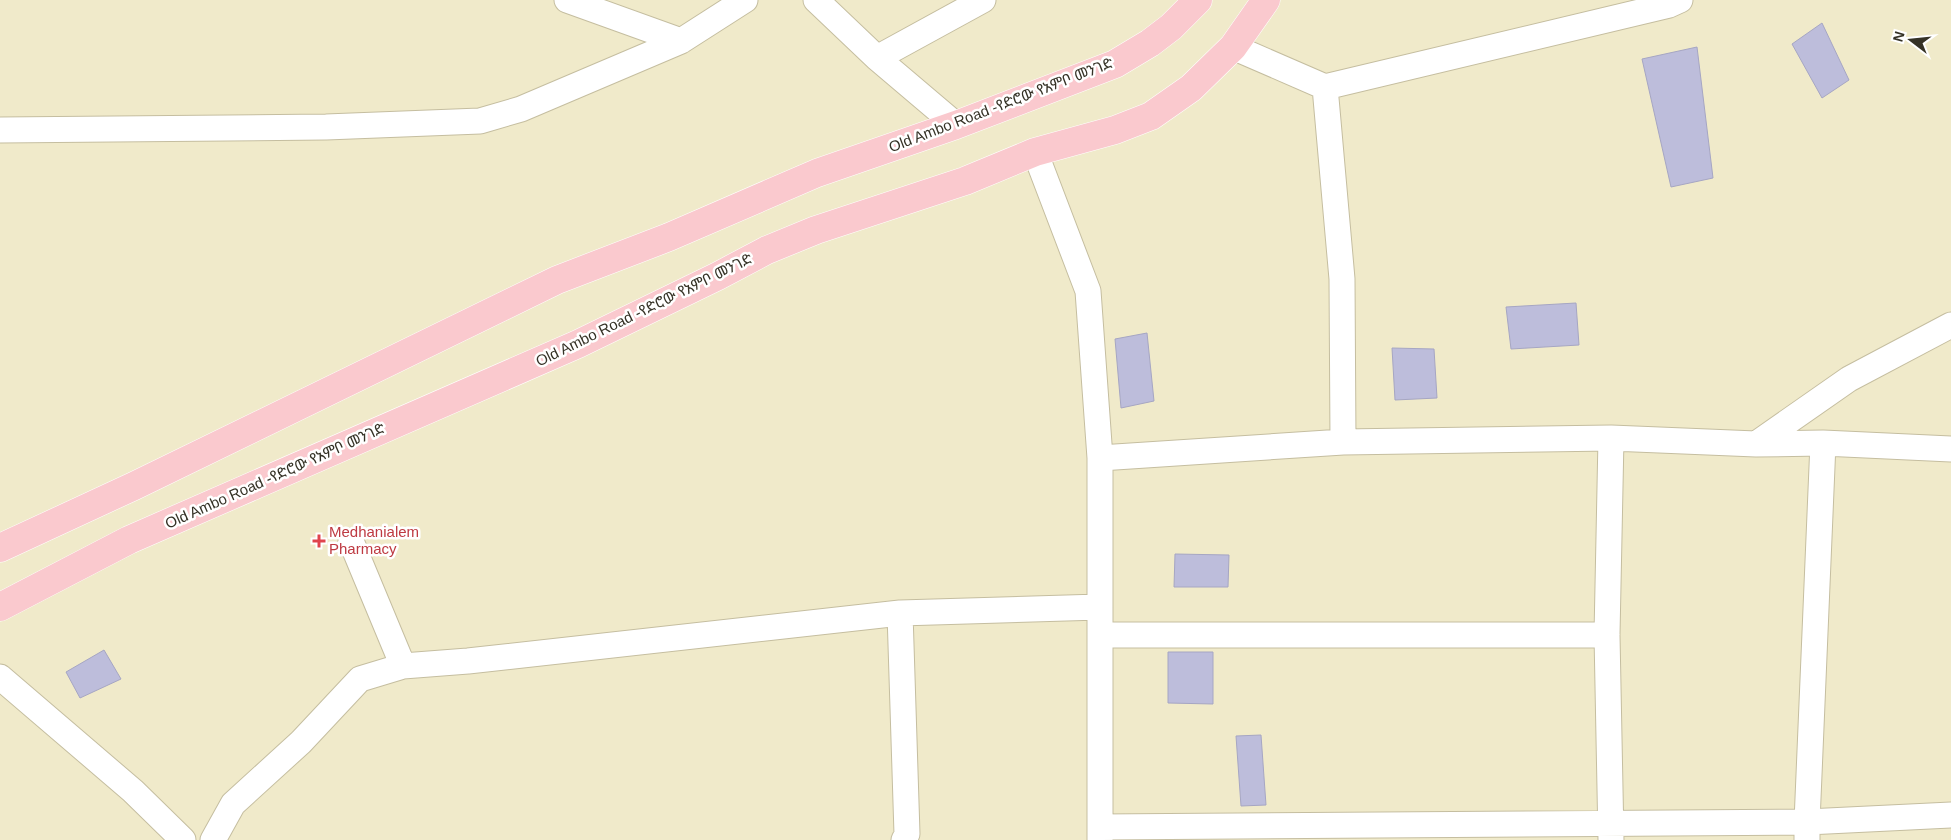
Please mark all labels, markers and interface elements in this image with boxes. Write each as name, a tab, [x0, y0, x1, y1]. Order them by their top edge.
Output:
north arrow	[1886, 15, 1936, 65]
text: N	[1889, 29, 1908, 43]
street label: Old Ambo Road -የድሮው የአምቦ መንገድ	[886, 54, 1116, 155]
street label: Old Ambo Road -የድሮው የአምቦ መንገድ	[533, 249, 755, 370]
street label: Old Ambo Road -የድሮው የአምቦ መንገድ	[162, 419, 388, 532]
place label: Medhanialem Pharmacy	[329, 523, 419, 557]
marker: Medhanialem Pharmacy	[313, 535, 325, 547]

